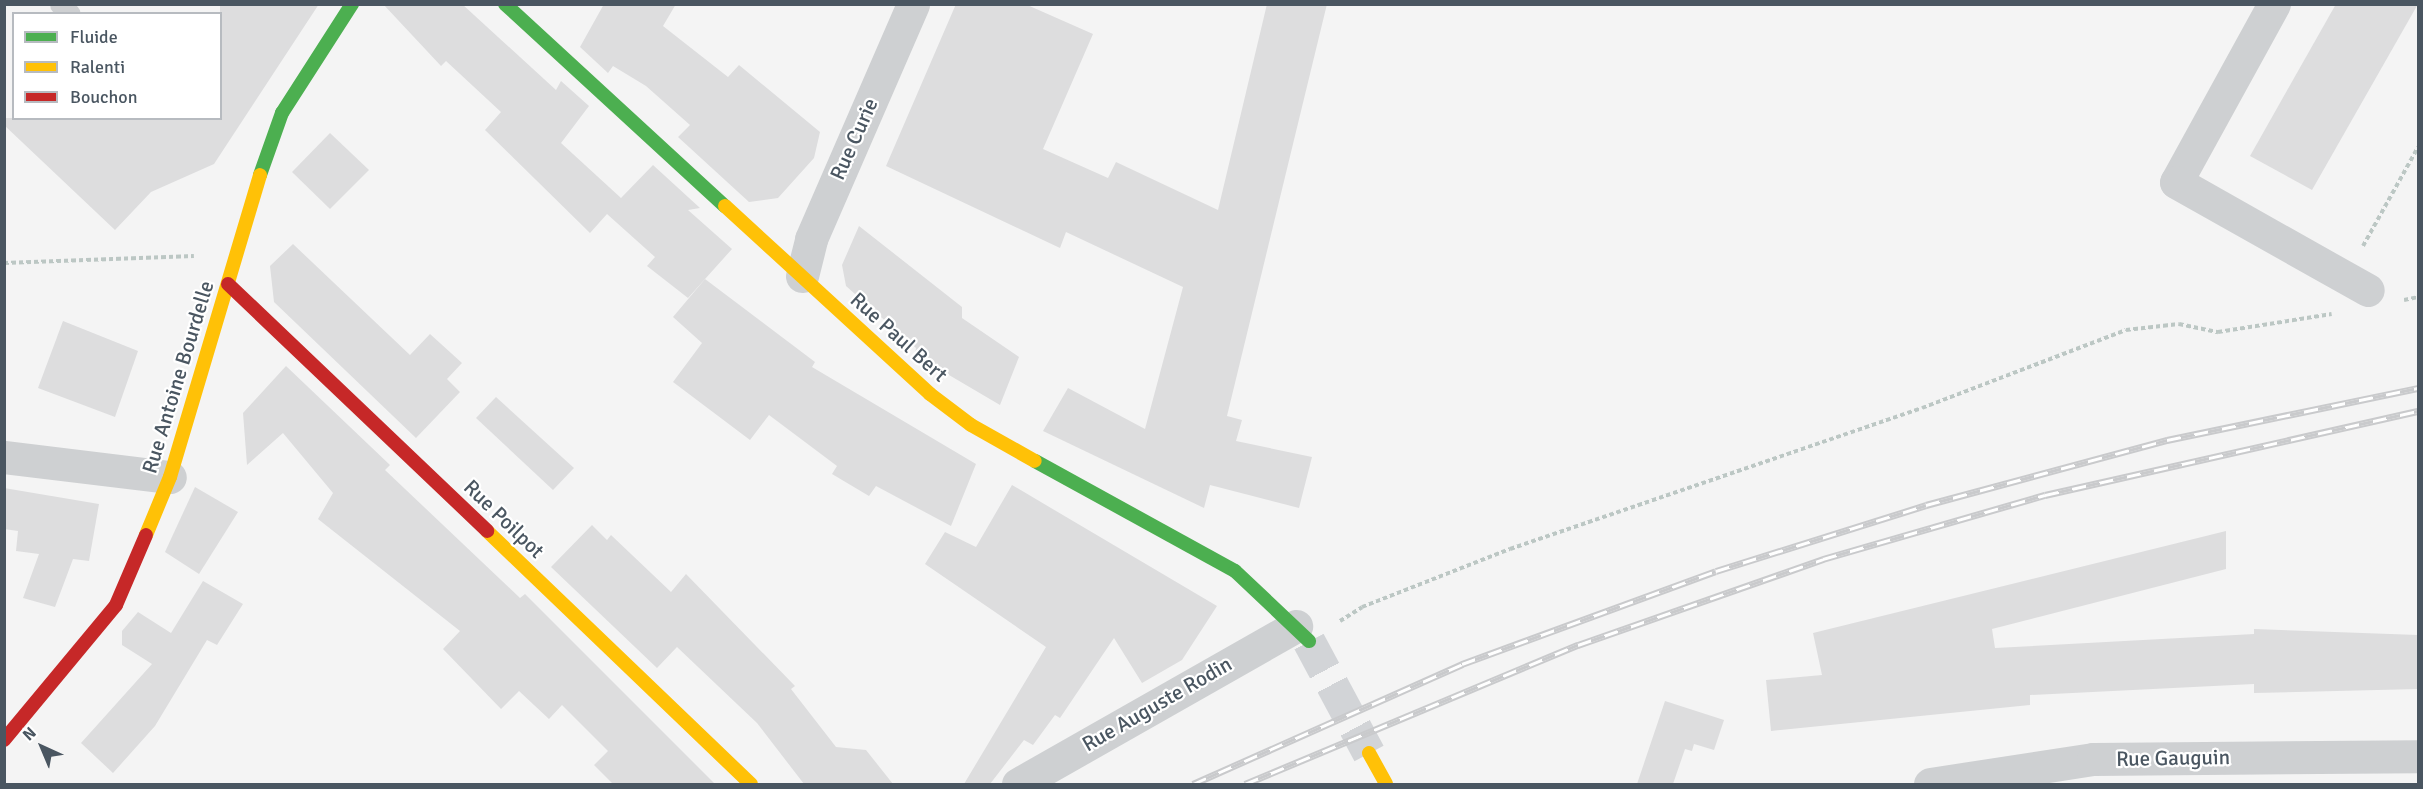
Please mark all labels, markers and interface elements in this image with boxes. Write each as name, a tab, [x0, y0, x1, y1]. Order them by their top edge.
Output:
legend	[12, 12, 222, 120]
text: Fluide	[70, 26, 118, 48]
text: Ralenti	[70, 56, 125, 78]
text: Bouchon	[70, 86, 138, 108]
street label: Rue Curie	[825, 94, 883, 184]
street label: Rue Antoine Bourdelle	[137, 278, 219, 476]
street label: Rue Paul Bert	[845, 287, 953, 387]
street label: Rue Poilpot	[459, 474, 549, 564]
street label: Rue Auguste Rodin	[1078, 651, 1236, 757]
north arrow	[12, 717, 72, 777]
text: N	[19, 723, 40, 745]
street label: Rue Gauguin	[2116, 744, 2230, 772]

